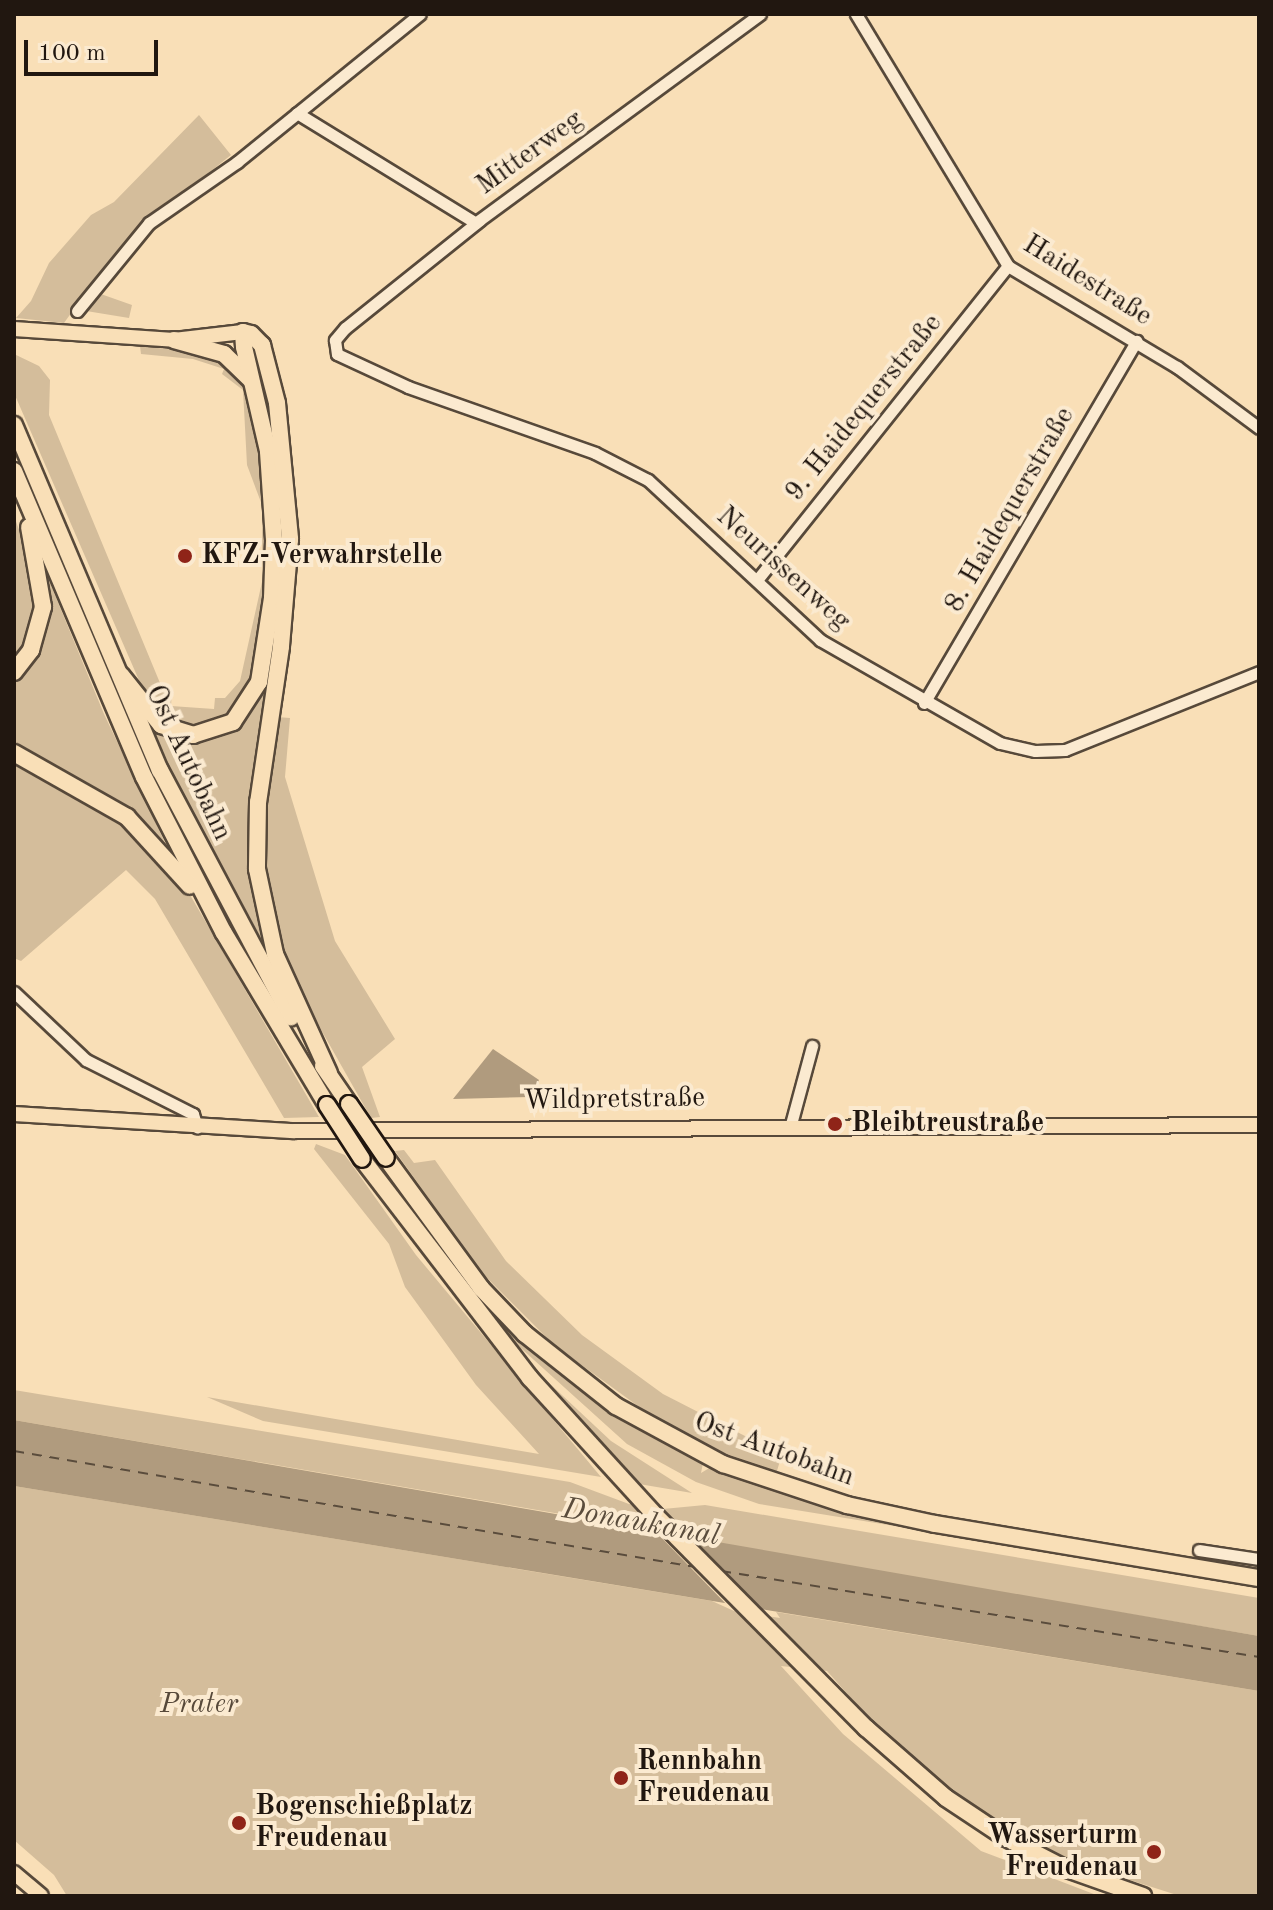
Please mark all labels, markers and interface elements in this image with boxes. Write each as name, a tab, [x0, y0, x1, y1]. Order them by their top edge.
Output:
scale bar	[28, 24, 162, 74]
text: 100 m	[38, 42, 106, 66]
street label: Mitterweg	[470, 103, 590, 203]
street label: Haidestraße	[1016, 228, 1158, 334]
street label: 9. Haidequerstraße	[778, 308, 950, 508]
street label: 8. Haidequerstraße	[938, 402, 1082, 618]
street label: Neurissenweg	[709, 500, 857, 638]
place label: KFZ-Verwahrstelle	[201, 539, 443, 573]
marker: KFZ-Verwahrstelle	[176, 547, 194, 565]
street label: Ost Autobahn	[137, 680, 239, 846]
street label: Wildpretstraße	[523, 1082, 705, 1118]
place label: Bleibtreustraße	[851, 1107, 1044, 1141]
marker: Bleibtreustraße	[826, 1115, 844, 1133]
street label: Ost Autobahn	[689, 1405, 859, 1495]
water label: Donaukanal	[559, 1491, 723, 1555]
park label: Prater	[160, 1688, 238, 1722]
place label: Rennbahn Freudenau	[637, 1745, 770, 1811]
marker: Rennbahn Freudenau	[612, 1769, 630, 1787]
place label: Bogenschießplatz Freudenau	[255, 1790, 472, 1856]
marker: Bogenschießplatz Freudenau	[230, 1814, 248, 1832]
place label: Wasserturm Freudenau	[987, 1819, 1138, 1885]
marker: Wasserturm Freudenau	[1145, 1843, 1163, 1861]

